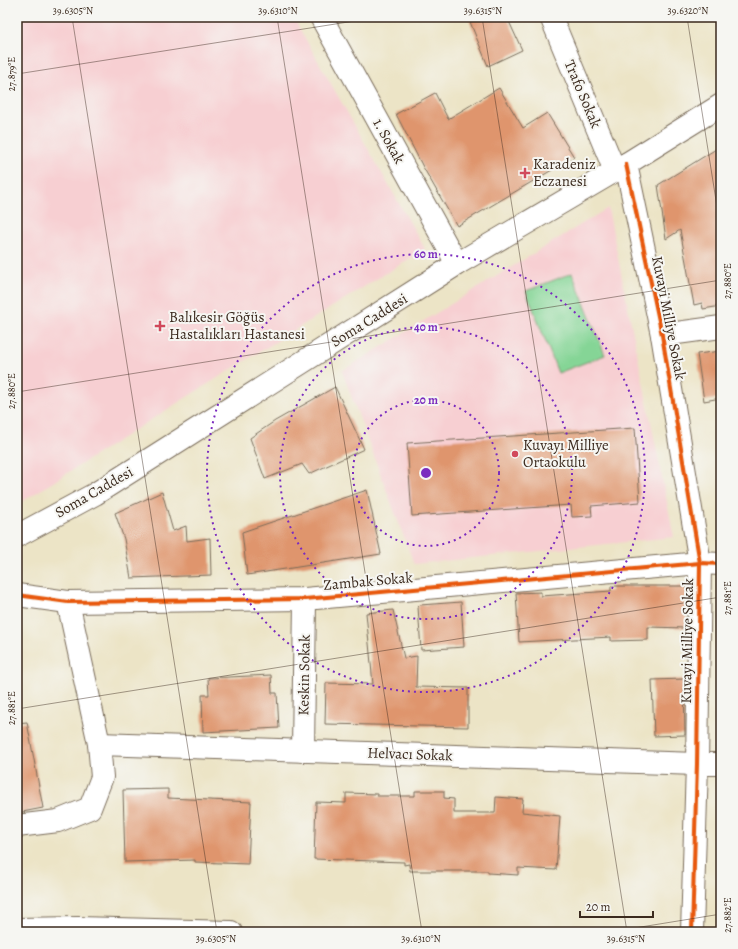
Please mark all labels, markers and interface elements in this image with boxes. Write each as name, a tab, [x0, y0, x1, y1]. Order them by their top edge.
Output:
text: 39.6305°N	[53, 4, 93, 17]
text: 39.6310°N	[258, 4, 298, 17]
text: 39.6315°N	[464, 4, 502, 17]
text: 39.6320°N	[668, 4, 708, 17]
text: 27.879°E	[5, 57, 18, 91]
street label: Trafo Sokak	[560, 57, 607, 132]
street label: 1. Sokak	[368, 115, 410, 168]
place label: Karadeniz Eczanesi	[533, 154, 596, 191]
marker: Karadeniz Eczanesi	[520, 168, 530, 178]
text: 60 m	[414, 246, 438, 262]
street label: Kuvayi Milliye Sokak	[647, 255, 691, 382]
text: 27.880°E	[721, 263, 734, 299]
street label: Soma Caddesi	[327, 288, 411, 352]
place label: Balıkesir Göğüs Hastalıkları Hastanesi	[169, 307, 305, 344]
text: 40 m	[414, 319, 438, 335]
marker: Balıkesir Göğüs Hastalıkları Hastanesi	[154, 320, 166, 332]
text: 27.880°E	[5, 373, 18, 409]
text: 20 m	[414, 392, 438, 408]
place label: Kuvayı Milliye Ortaokulu	[523, 435, 609, 472]
marker: Kuvayı Milliye Ortaokulu	[510, 449, 520, 459]
street label: Soma Caddesi	[51, 462, 137, 522]
centre of rings	[419, 466, 433, 480]
street label: Zambak Sokak	[322, 567, 414, 595]
street label: Kuvayi Milliye Sokak	[676, 578, 698, 704]
text: 27.881°E	[721, 581, 734, 615]
street label: Keskin Sokak	[293, 634, 315, 716]
text: 27.881°E	[5, 691, 18, 725]
street label: Helvacı Sokak	[367, 743, 453, 765]
scale bar	[580, 893, 653, 919]
text: 27.882°E	[721, 897, 734, 933]
text: 20 m	[586, 899, 610, 915]
text: 39.6305°N	[196, 932, 236, 945]
text: 39.6310°N	[401, 932, 441, 945]
text: 39.6315°N	[607, 932, 645, 945]

